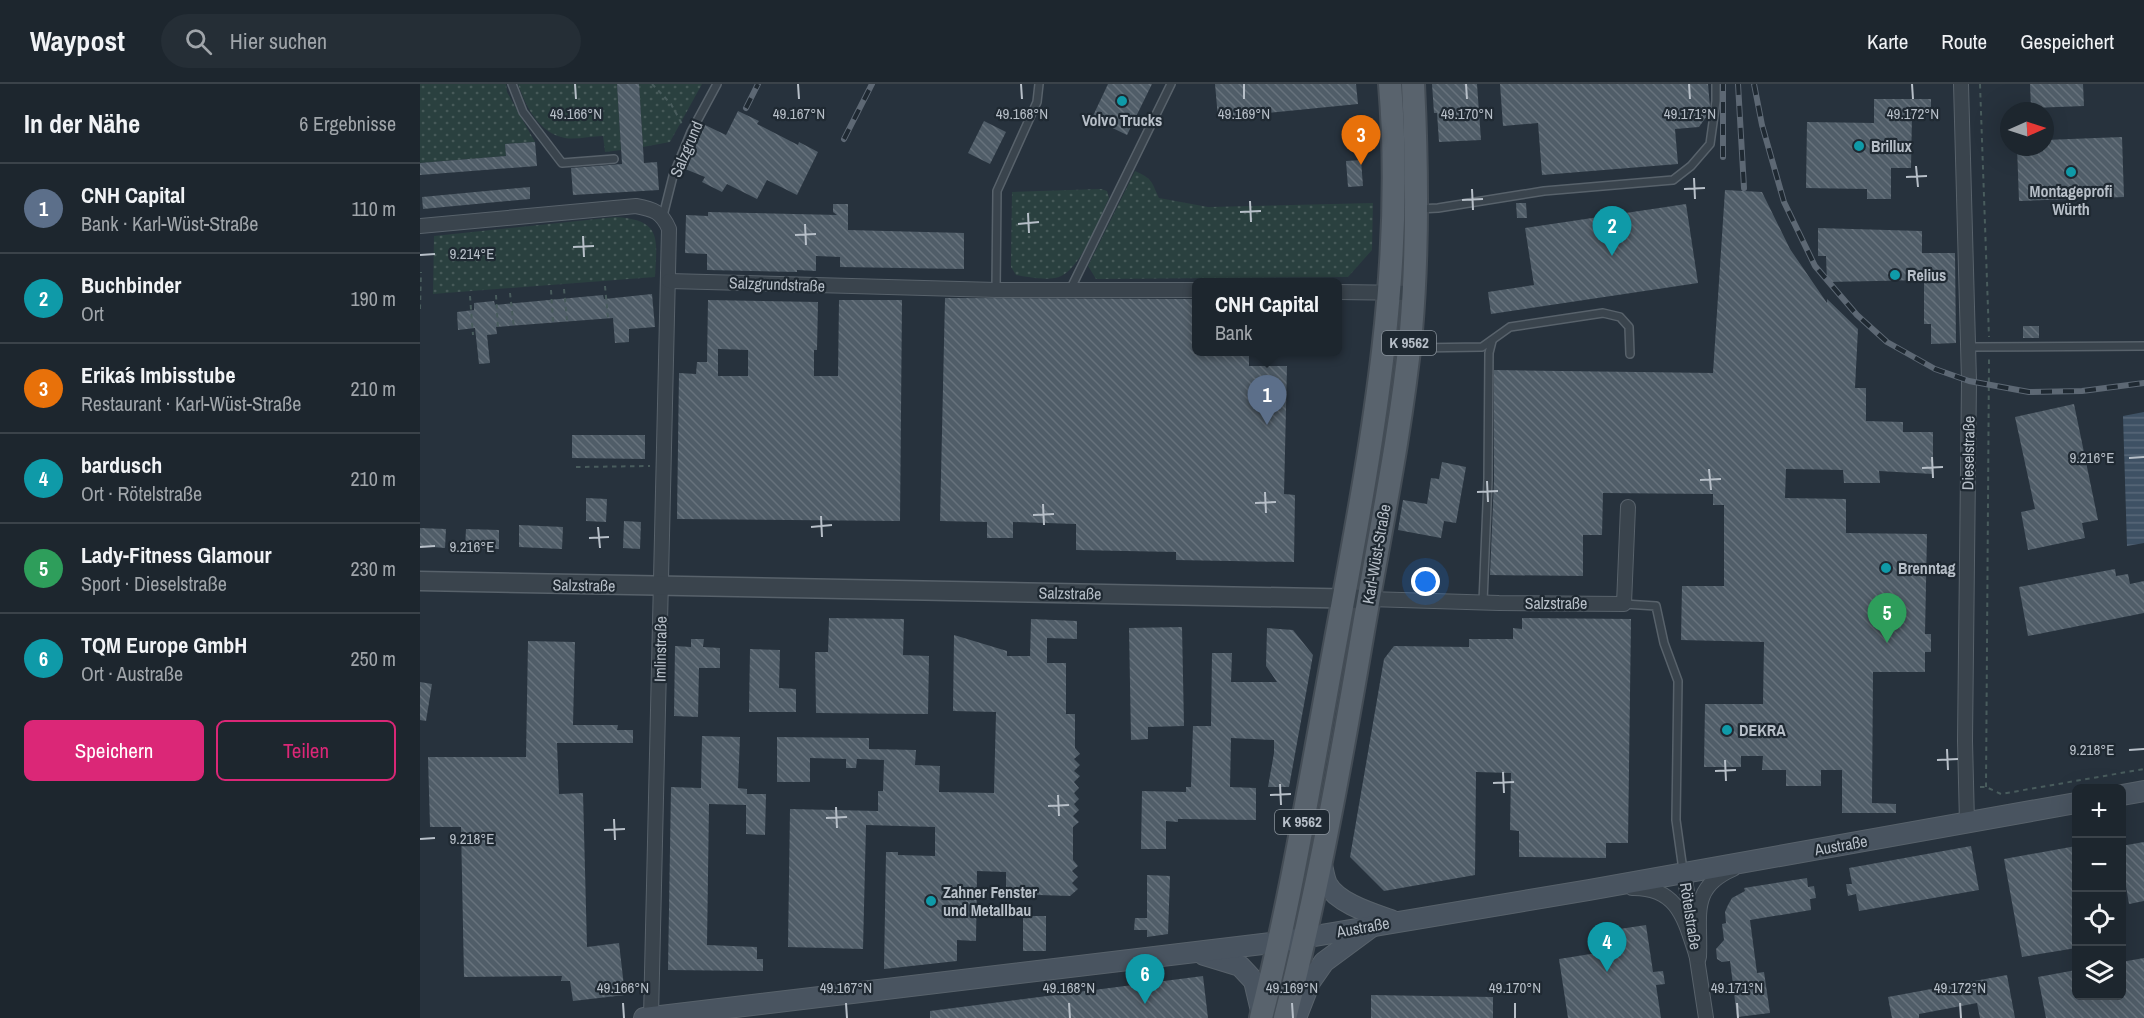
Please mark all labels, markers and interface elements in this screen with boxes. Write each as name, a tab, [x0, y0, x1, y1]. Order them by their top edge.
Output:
search box	[161, 14, 581, 68]
text: Waypost	[30, 22, 125, 60]
icon: search	[182, 25, 215, 58]
text: Hier suchen	[230, 26, 327, 56]
text: Karte	[1867, 27, 1908, 56]
text: Route	[1941, 27, 1987, 56]
text: Gespeichert	[2020, 27, 2114, 56]
marker: Volvo Trucks	[1115, 94, 1129, 108]
north arrow	[2000, 102, 2054, 156]
text: 49.166°N	[550, 103, 602, 124]
text: 49.167°N	[773, 103, 825, 124]
text: 49.168°N	[996, 103, 1048, 124]
text: 49.169°N	[1218, 103, 1270, 124]
text: 49.170°N	[1441, 103, 1493, 124]
text: 49.171°N	[1664, 103, 1716, 124]
text: 49.172°N	[1887, 103, 1939, 124]
text: In der Nähe	[24, 106, 140, 141]
place label: Volvo Trucks	[1082, 109, 1162, 131]
text: 6 Ergebnisse	[299, 110, 396, 137]
pin: 3	[1342, 116, 1380, 165]
street label: Salzgrund	[664, 118, 708, 180]
place label: Brillux	[1871, 135, 1913, 157]
marker: Brillux	[1852, 139, 1866, 153]
marker: Montageprofi Würth	[2064, 165, 2078, 179]
text: CNH Capital	[81, 180, 185, 210]
place label: Montageprofi Würth	[2029, 180, 2113, 220]
text: 1	[39, 195, 48, 222]
text: 110 m	[352, 195, 396, 222]
pin: 2	[1592, 206, 1632, 256]
text: Bank · Karl-Wüst-Straße	[81, 210, 258, 237]
text: 9.214°E	[450, 243, 495, 264]
place label: Relius	[1907, 264, 1946, 286]
marker: Relius	[1888, 268, 1902, 282]
text: Buchbinder	[81, 270, 181, 300]
street label: Salzgrundstraße	[729, 271, 825, 297]
popup	[1192, 278, 1342, 356]
text: 2	[39, 285, 48, 312]
text: 190 m	[350, 285, 396, 312]
text: CNH Capital	[1215, 289, 1319, 319]
text: Ort	[81, 300, 104, 327]
text: Bank	[1215, 319, 1252, 346]
road number: K 9562	[1382, 331, 1436, 355]
text: Erika´s Imbisstube	[81, 360, 235, 390]
text: 3	[39, 375, 48, 402]
text: 210 m	[350, 375, 396, 402]
pin: 1	[1248, 376, 1286, 425]
text: Restaurant · Karl-Wüst-Straße	[81, 390, 301, 417]
street label: Dieselstraße	[1956, 416, 1980, 490]
text: 9.216°E	[2070, 447, 2115, 468]
text: bardusch	[81, 450, 162, 480]
text: 4	[39, 465, 48, 492]
text: 210 m	[350, 465, 396, 492]
text: Ort · Rötelstraße	[81, 480, 202, 507]
street label: Karl-Wüst-Straße	[1356, 502, 1396, 606]
text: 9.216°E	[450, 536, 495, 557]
text: Lady-Fitness Glamour	[81, 540, 271, 570]
text: 5	[39, 555, 48, 582]
text: 230 m	[350, 555, 396, 582]
place label: Brenntag	[1898, 557, 1956, 579]
marker: Brenntag	[1879, 561, 1893, 575]
your location	[1411, 567, 1440, 596]
text: Sport · Dieselstraße	[81, 570, 227, 597]
street label: Salzstraße	[552, 573, 616, 597]
street label: Salzstraße	[1038, 581, 1102, 605]
street label: Salzstraße	[1525, 592, 1587, 614]
pin: 5	[1868, 594, 1906, 643]
street label: Imlinstraße	[648, 616, 672, 682]
text: TQM Europe GmbH	[81, 630, 247, 660]
text: 6	[39, 645, 48, 672]
text: 250 m	[350, 645, 396, 672]
text: Ort · Austraße	[81, 660, 183, 687]
place label: DEKRA	[1739, 719, 1786, 741]
button: Speichern	[24, 720, 204, 781]
button: Teilen	[216, 720, 396, 781]
marker: DEKRA	[1720, 723, 1734, 737]
text: 9.218°E	[2070, 739, 2115, 760]
map controls	[2072, 784, 2126, 1000]
button: +	[2072, 784, 2126, 838]
road number: K 9562	[1275, 810, 1329, 834]
text: 9.218°E	[450, 828, 495, 849]
street label: Austraße	[1812, 830, 1869, 861]
button: −	[2072, 838, 2126, 892]
place label: Zahner Fenster und Metallbau	[943, 881, 1038, 921]
street label: Rötelstraße	[1675, 881, 1707, 951]
button: locate	[2072, 892, 2126, 946]
marker: Zahner Fenster und Metallbau	[924, 894, 938, 908]
street label: Austraße	[1334, 912, 1391, 943]
pin: 4	[1588, 922, 1626, 972]
button: layers	[2072, 946, 2126, 1000]
pin: 6	[1126, 954, 1164, 1004]
text: 49.166°N	[597, 977, 649, 998]
text: 49.167°N	[820, 977, 872, 998]
text: 49.168°N	[1043, 977, 1095, 998]
text: 49.169°N	[1266, 977, 1318, 998]
text: 49.170°N	[1489, 977, 1541, 998]
text: 49.171°N	[1711, 977, 1763, 998]
text: 49.172°N	[1934, 977, 1986, 998]

